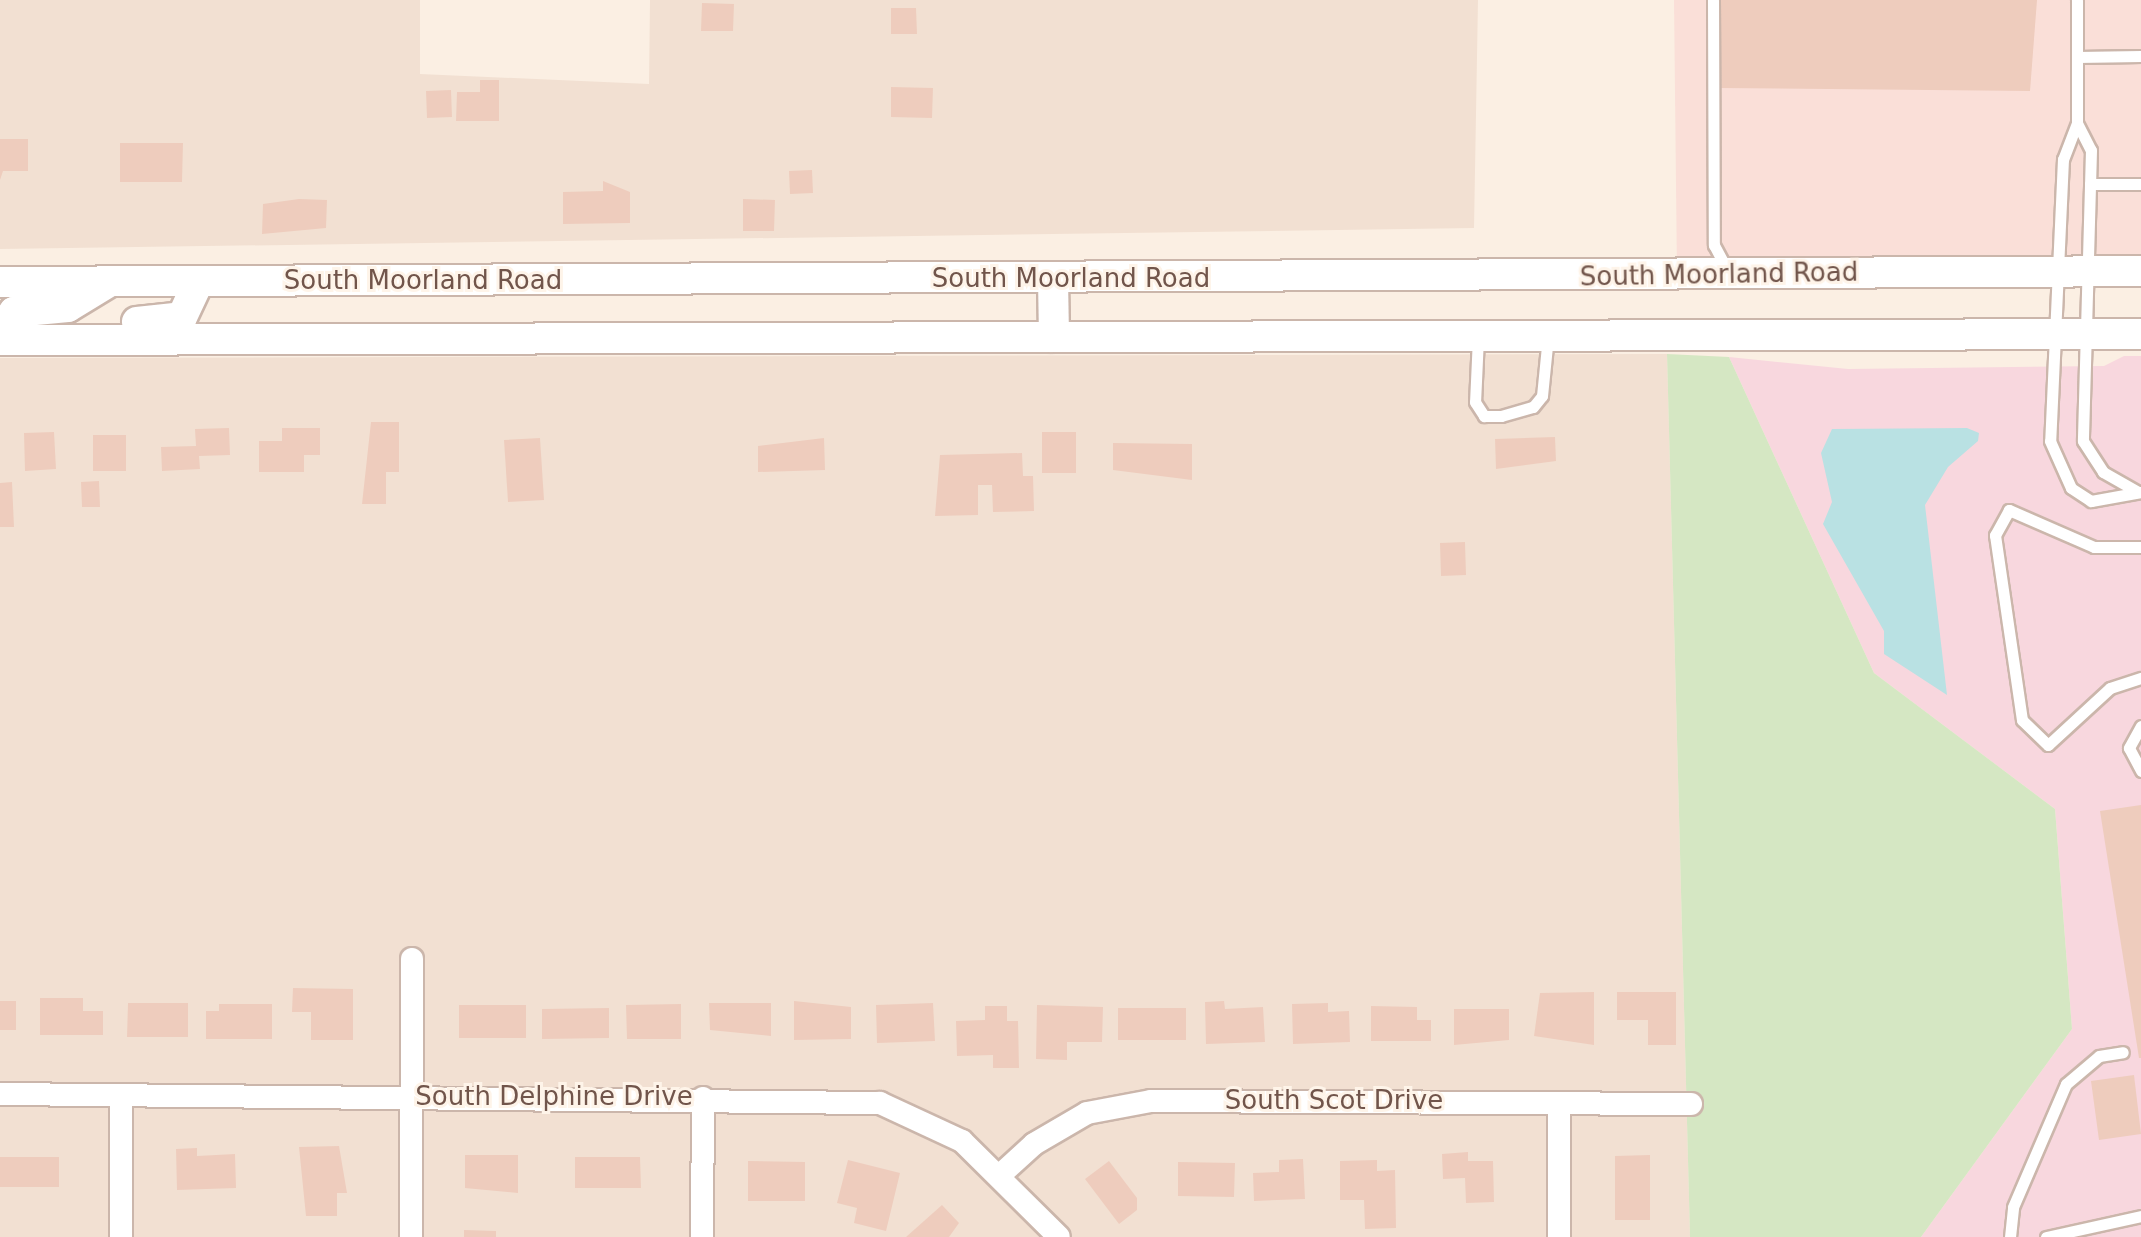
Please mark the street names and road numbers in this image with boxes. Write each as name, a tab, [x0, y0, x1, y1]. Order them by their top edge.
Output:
street label: South Moorland Road	[1580, 257, 1858, 293]
street label: South Moorland Road	[932, 263, 1210, 295]
street label: South Moorland Road	[284, 265, 562, 297]
street label: South Delphine Drive	[415, 1081, 693, 1113]
street label: South Scot Drive	[1225, 1085, 1443, 1117]

